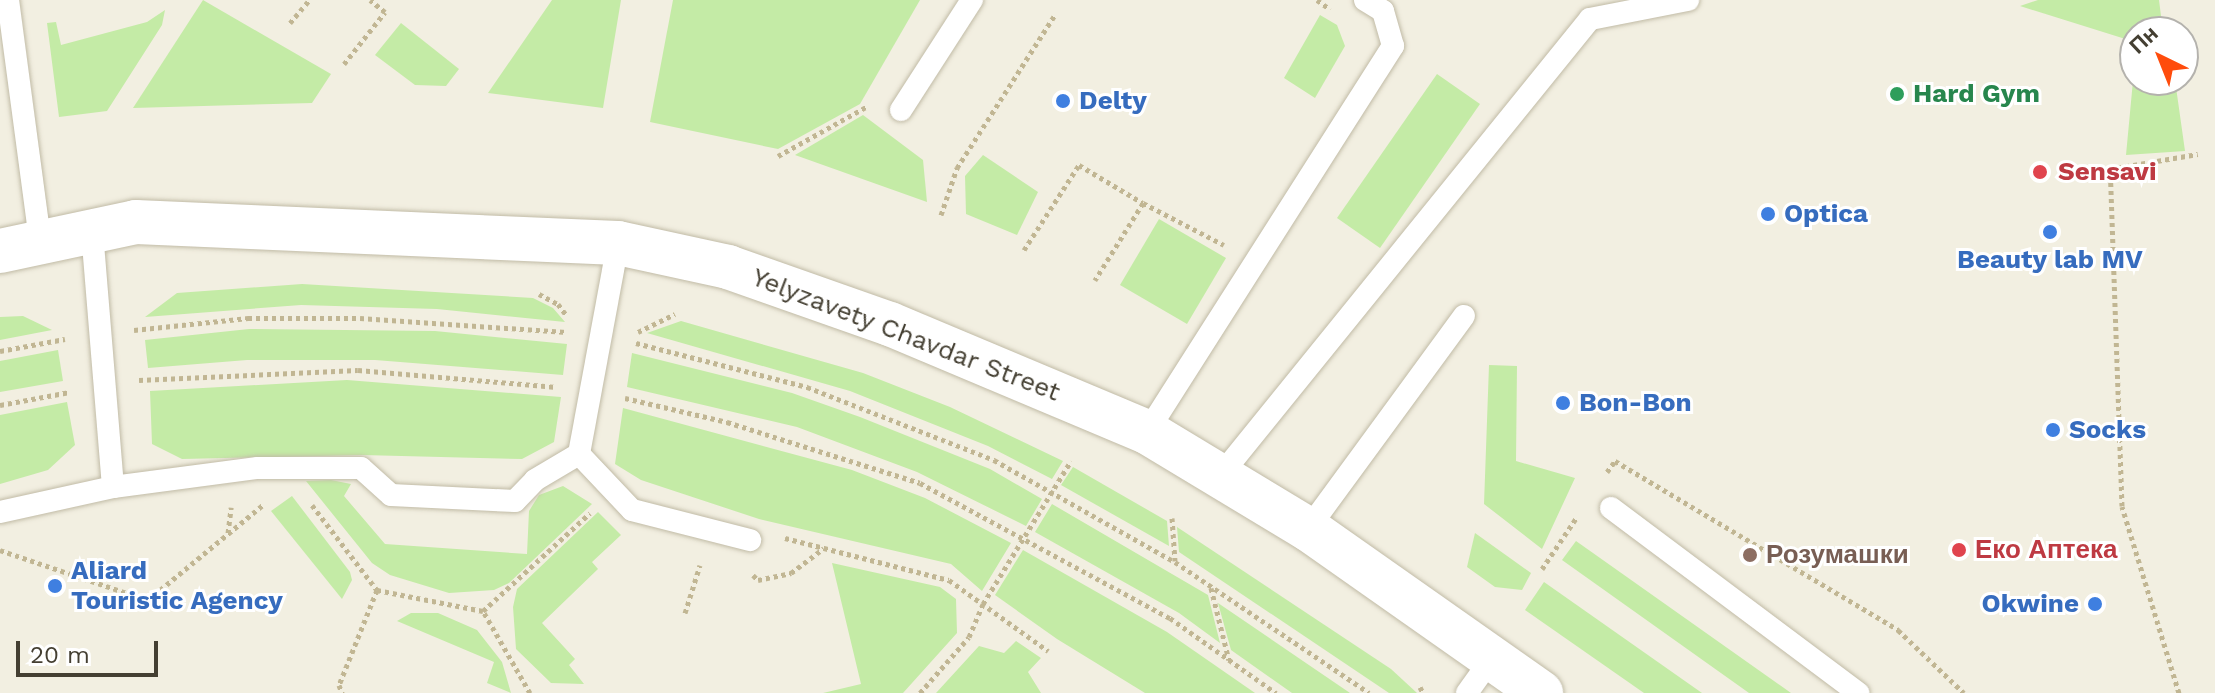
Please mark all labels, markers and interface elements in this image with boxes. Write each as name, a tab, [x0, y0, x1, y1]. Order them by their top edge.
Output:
north arrow	[2119, 16, 2199, 96]
text: Пн	[2124, 20, 2163, 59]
place label: Hard Gym	[1913, 78, 2040, 110]
place label: Delty	[1079, 85, 1147, 117]
marker: Hard Gym	[1888, 85, 1906, 103]
marker: Delty	[1054, 92, 1072, 110]
place label: Sensavi	[2058, 156, 2156, 188]
marker: Sensavi	[2029, 161, 2051, 183]
place label: Optica	[1784, 198, 1868, 230]
marker: Optica	[1759, 205, 1777, 223]
marker: Beauty lab MV	[2041, 223, 2059, 241]
place label: Beauty lab MV	[1957, 244, 2143, 276]
street label: Yelyzavety Chavdar Street	[747, 262, 1065, 408]
place label: Bon-Bon	[1579, 387, 1692, 419]
marker: Bon-Bon	[1554, 394, 1572, 412]
place label: Socks	[2069, 414, 2146, 446]
marker: Socks	[2044, 421, 2062, 439]
place label: Еко Аптека	[1975, 534, 2117, 566]
place label: Розумашки	[1766, 539, 1909, 571]
marker: Еко Аптека	[1950, 541, 1968, 559]
marker: Розумашки	[1741, 546, 1759, 564]
place label: Aliard Touristic Agency	[71, 555, 283, 616]
marker: Aliard Touristic Agency	[46, 577, 64, 595]
place label: Okwine	[1982, 588, 2079, 620]
marker: Okwine	[2086, 595, 2104, 613]
scale bar	[20, 625, 162, 675]
text: 20 m	[30, 641, 90, 669]

